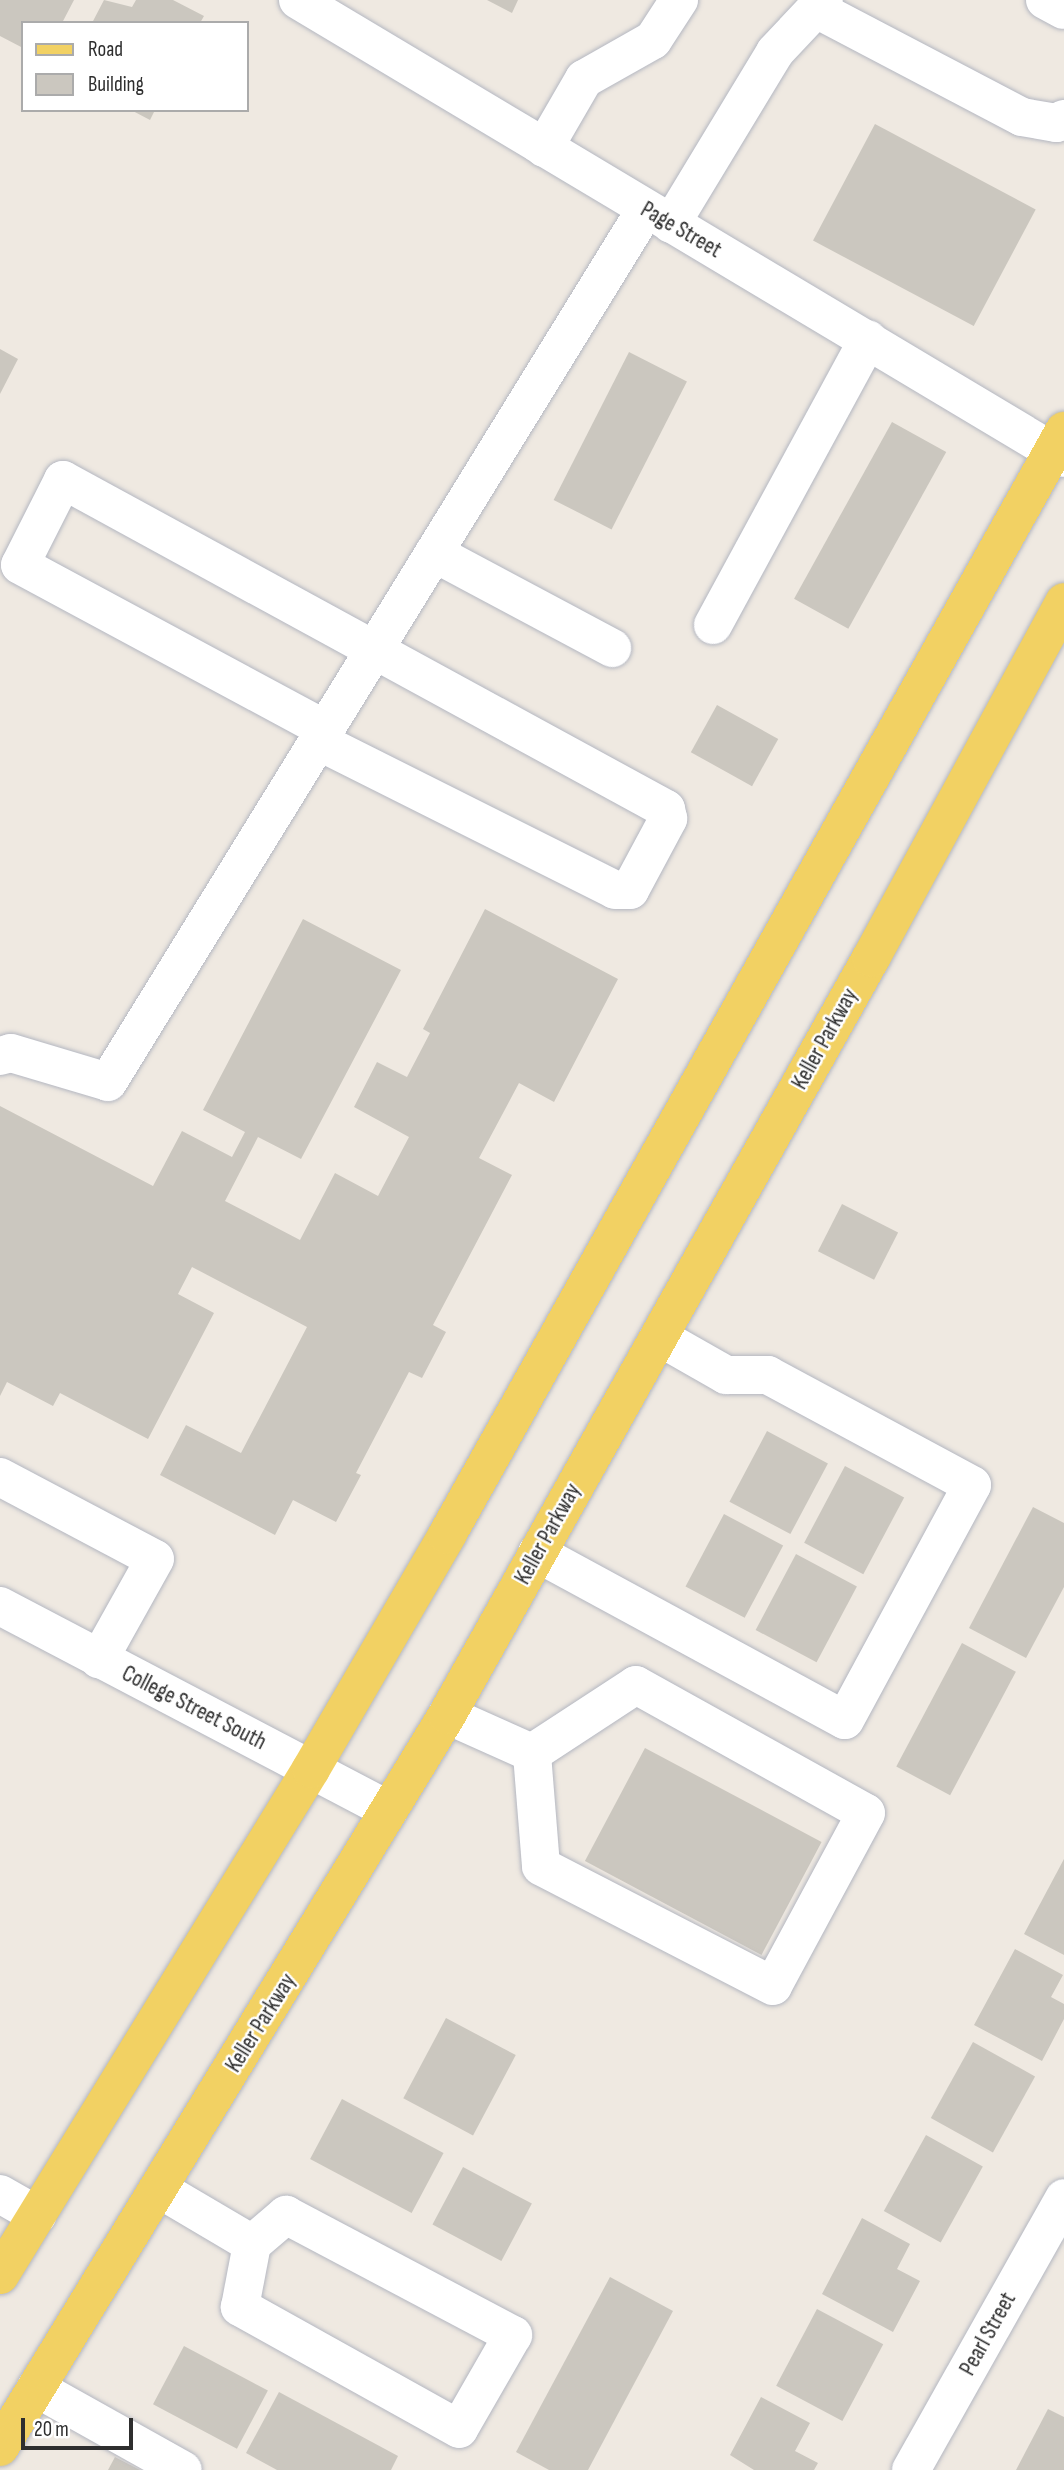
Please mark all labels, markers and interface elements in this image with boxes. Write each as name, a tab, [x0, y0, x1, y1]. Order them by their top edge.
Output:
legend	[21, 21, 248, 112]
text: Road	[88, 37, 123, 62]
text: Building	[88, 72, 144, 97]
street label: Page Street	[636, 196, 726, 264]
street label: Keller Parkway	[786, 984, 864, 1094]
street label: Keller Parkway	[509, 1479, 587, 1589]
street label: College Street South	[117, 1660, 271, 1756]
street label: Keller Parkway	[220, 1969, 302, 2077]
street label: Pearl Street	[954, 2288, 1022, 2380]
scale bar	[24, 2404, 136, 2448]
text: 20 m	[34, 2417, 69, 2442]

